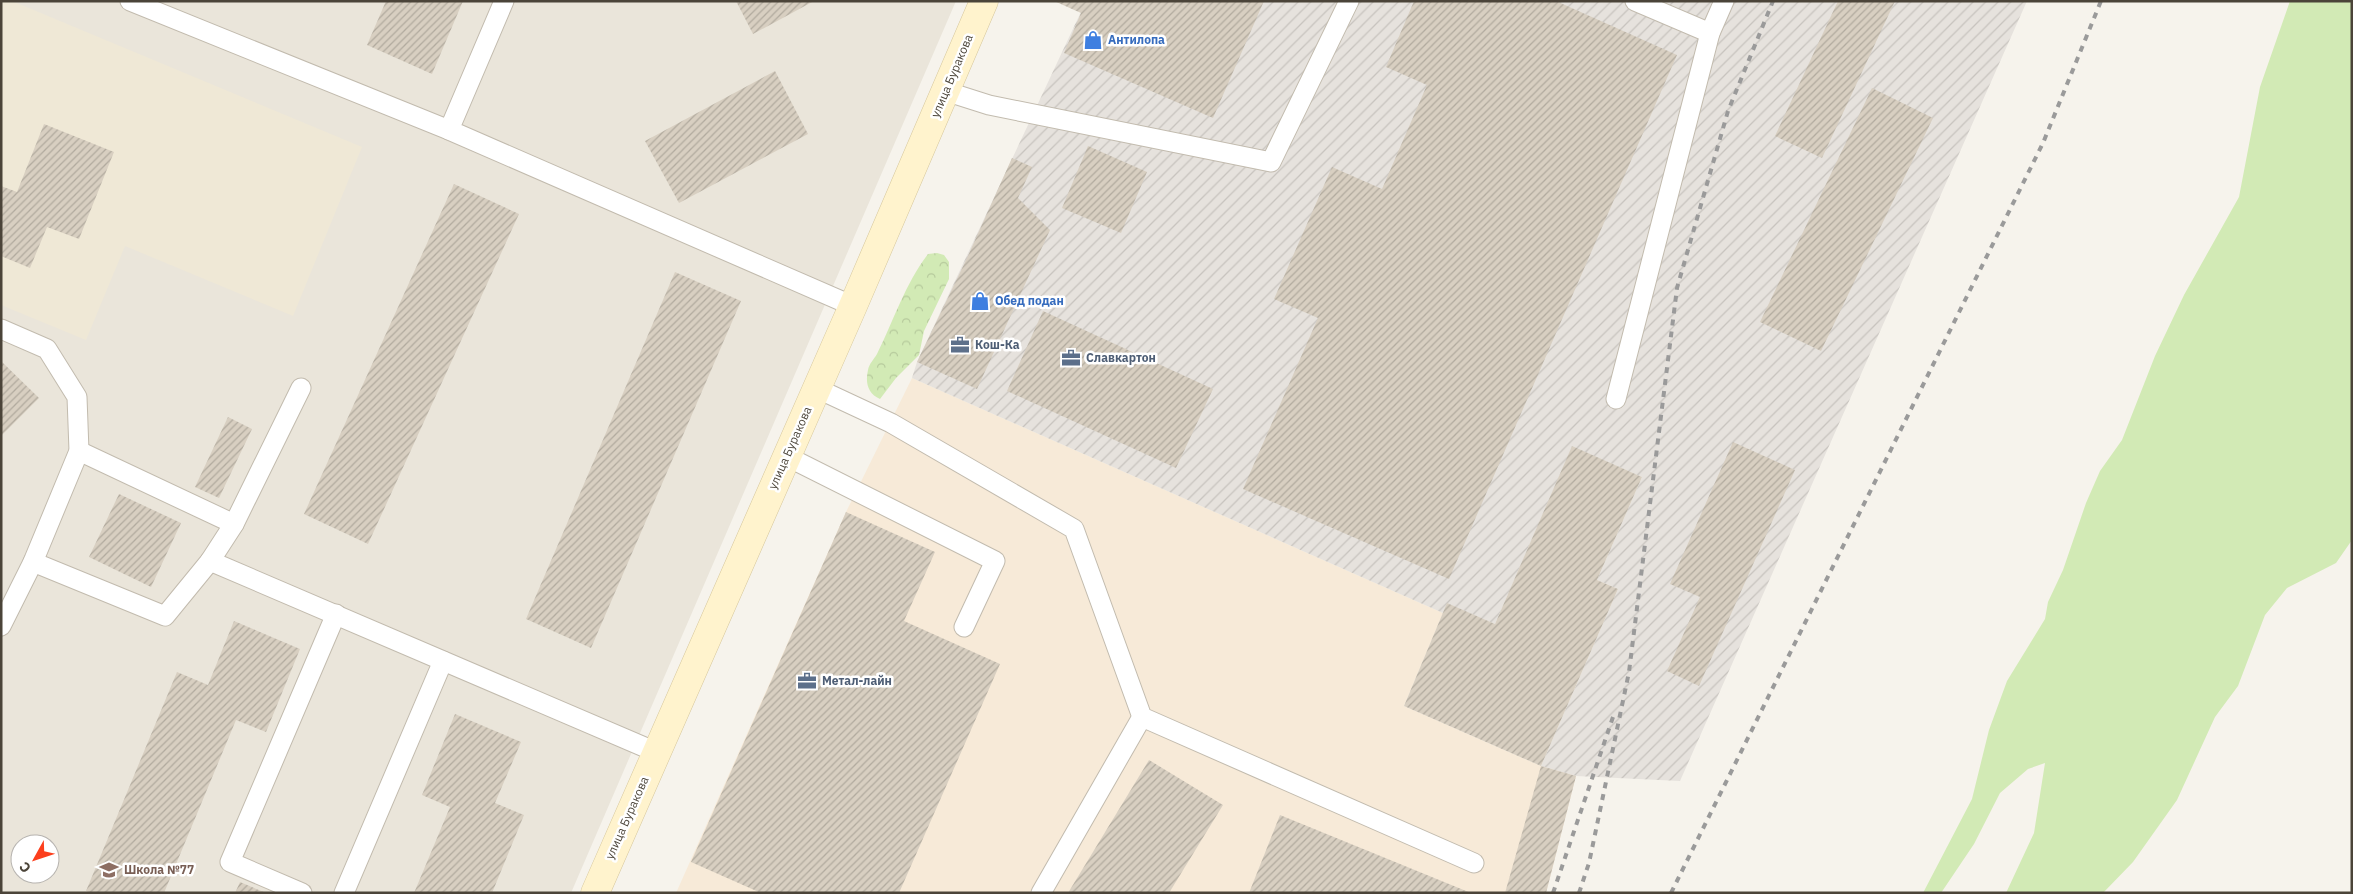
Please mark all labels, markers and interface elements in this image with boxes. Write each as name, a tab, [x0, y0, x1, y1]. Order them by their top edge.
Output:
shop icon: Антилопа	[1082, 29, 1104, 51]
street label: улица Буракова	[927, 31, 976, 120]
place label: Антилопа	[1108, 32, 1165, 47]
shop icon: Обед подан	[969, 290, 991, 312]
place label: Обед подан	[995, 293, 1064, 308]
office icon: Кош-Ка	[949, 334, 971, 356]
place label: Кош-Ка	[975, 337, 1020, 352]
office icon: Славкартон	[1060, 347, 1082, 369]
place label: Славкартон	[1086, 350, 1156, 365]
street label: улица Буракова	[765, 404, 815, 492]
office icon: Метал-лайн	[796, 670, 818, 692]
place label: Метал-лайн	[822, 673, 892, 688]
street label: улица Буракова	[602, 774, 652, 862]
north arrow	[10, 834, 60, 884]
text: С	[15, 858, 35, 877]
school or university icon: Школа №77	[98, 859, 120, 881]
place label: Школа №77	[124, 862, 194, 877]

